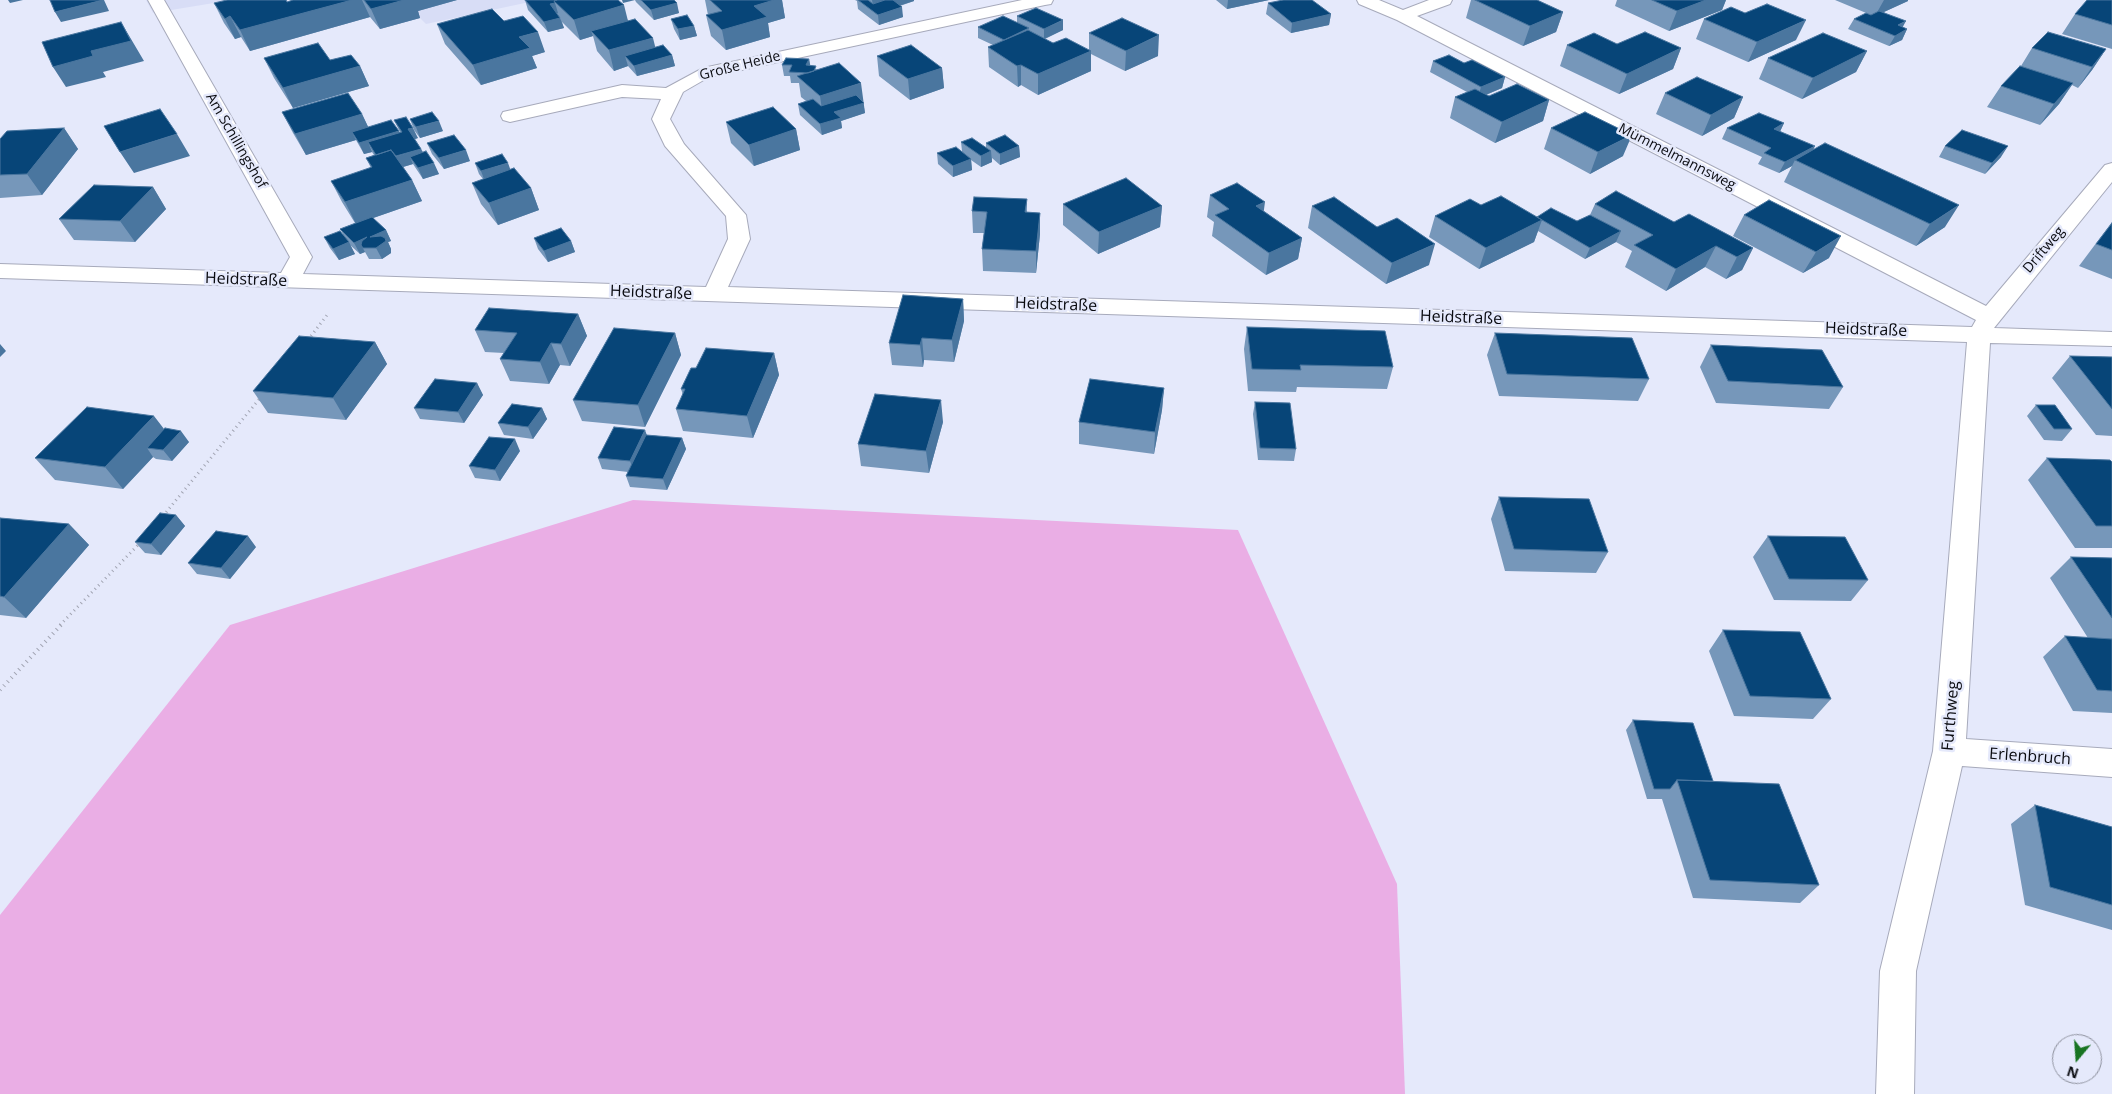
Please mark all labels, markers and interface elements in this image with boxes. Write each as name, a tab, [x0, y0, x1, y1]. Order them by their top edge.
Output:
street label: Große Heide	[698, 48, 782, 84]
street label: Am Schillingshof	[202, 90, 270, 192]
street label: Mümmelmannsweg	[1616, 120, 1738, 194]
street label: Driftweg	[2020, 223, 2068, 277]
street label: Heidstraße	[205, 269, 287, 291]
street label: Heidstraße	[610, 282, 692, 304]
street label: Heidstraße	[1015, 294, 1097, 316]
street label: Heidstraße	[1420, 307, 1502, 329]
street label: Heidstraße	[1825, 319, 1907, 341]
street label: Furthweg	[1938, 680, 1964, 752]
street label: Erlenbruch	[1988, 745, 2072, 769]
north arrow	[2052, 1034, 2102, 1084]
text: N	[2064, 1062, 2081, 1084]

